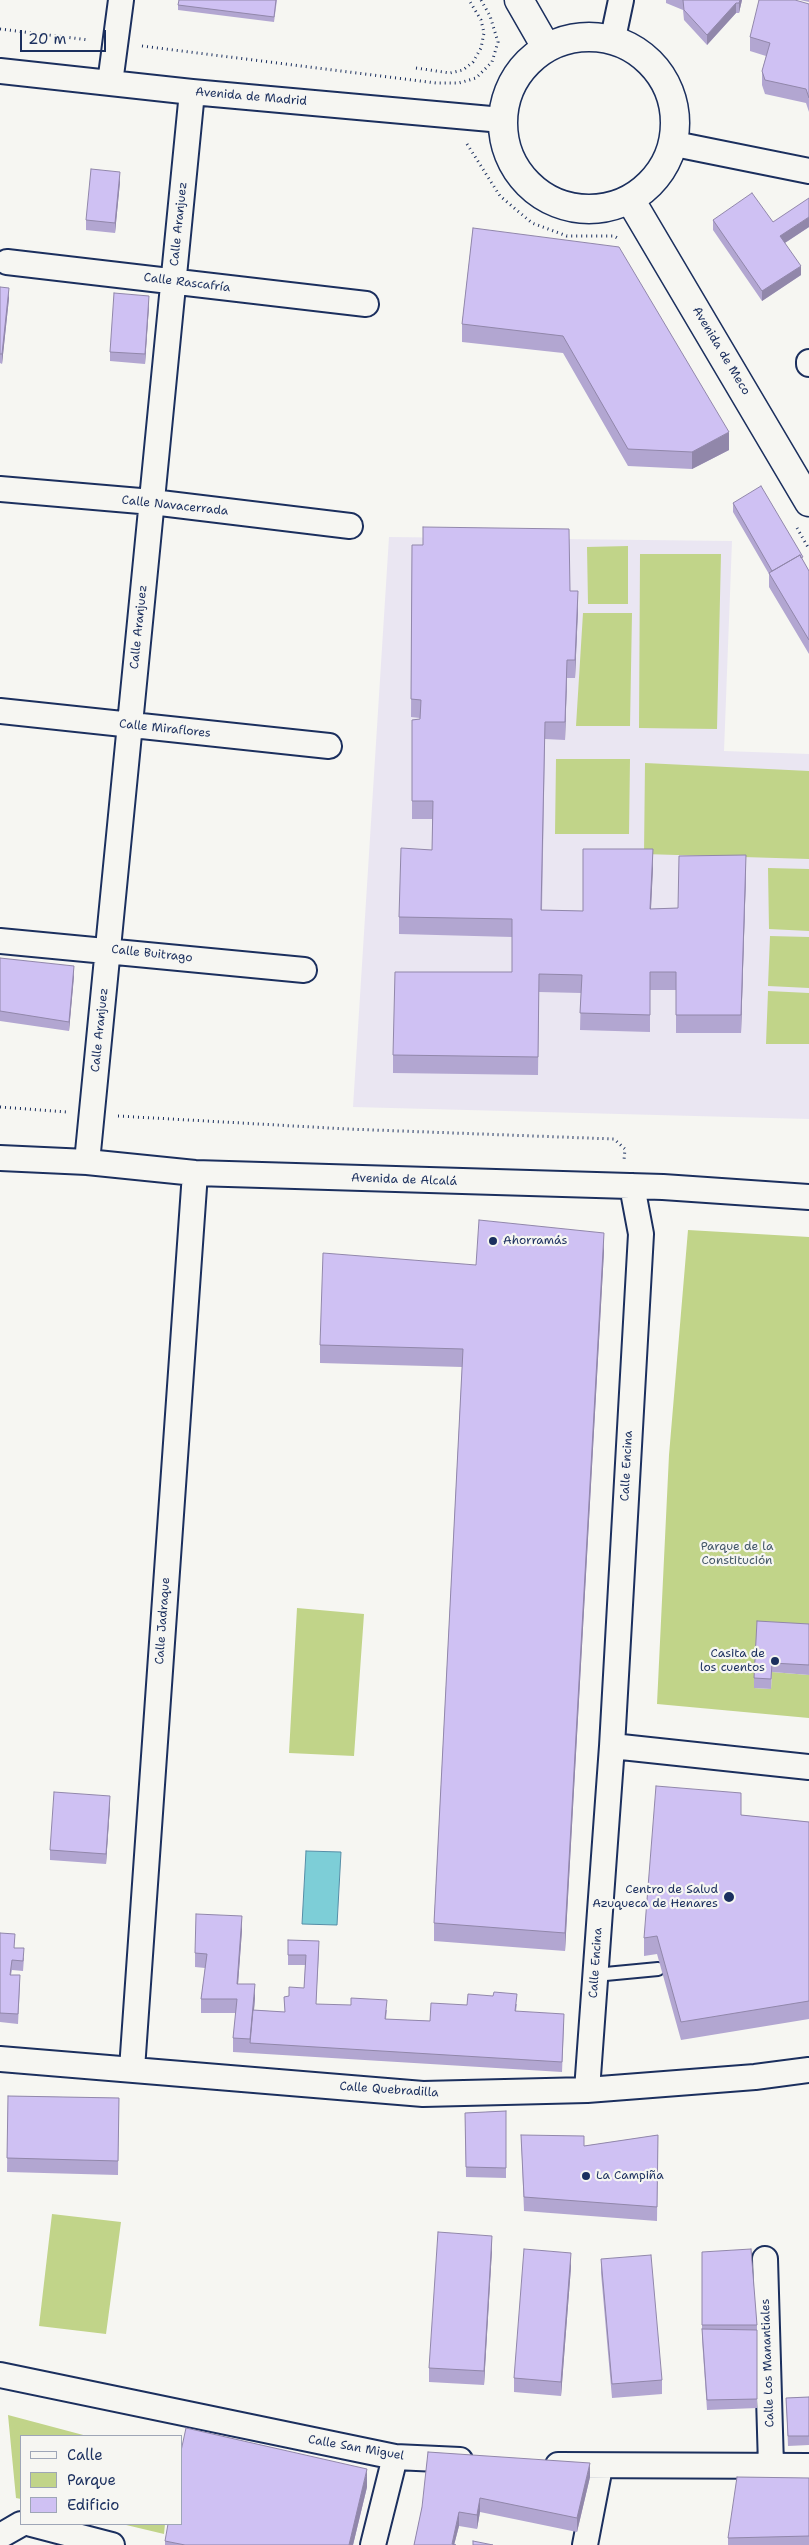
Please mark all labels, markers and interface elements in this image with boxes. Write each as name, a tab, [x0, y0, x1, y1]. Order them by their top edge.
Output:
scale bar	[22, 20, 109, 52]
text: 20 m	[28, 29, 67, 49]
street label: Avenida de Madrid	[195, 85, 307, 109]
street label: Calle Aranjuez	[167, 181, 191, 267]
street label: Calle Rascafría	[143, 271, 231, 295]
street label: Avenida de Meco	[689, 304, 753, 398]
street label: Calle Navacerrada	[121, 493, 229, 519]
street label: Calle Aranjuez	[127, 584, 151, 670]
street label: Calle Miraflores	[118, 717, 212, 741]
street label: Calle Buitrago	[111, 943, 193, 965]
street label: Calle Aranjuez	[88, 987, 112, 1073]
street label: Avenida de Alcalá	[351, 1171, 457, 1189]
place label: Ahorramás	[503, 1234, 567, 1248]
marker: Ahorramás	[487, 1235, 499, 1247]
street label: Calle Encina	[618, 1430, 636, 1502]
park label: Parque de la Constitución	[701, 1540, 773, 1568]
street label: Calle Jadraque	[153, 1577, 173, 1665]
place label: Casita de los cuentos	[700, 1647, 765, 1675]
marker: Casita de los cuentos	[769, 1655, 781, 1667]
place label: Centro de Salud Azuqueca de Henares	[592, 1883, 718, 1911]
marker: Centro de Salud Azuqueca de Henares	[722, 1890, 736, 1904]
street label: Calle Encina	[586, 1927, 606, 1999]
street label: Calle Quebradilla	[339, 2079, 439, 2101]
place label: La Campiña	[596, 2169, 664, 2183]
marker: La Campiña	[580, 2170, 592, 2182]
street label: Calle Los Manantiales	[759, 2298, 777, 2428]
street label: Calle San Miguel	[307, 2432, 405, 2464]
legend	[20, 2435, 182, 2525]
text: Calle	[67, 2445, 103, 2465]
text: Parque	[67, 2470, 116, 2490]
text: Edificio	[67, 2495, 119, 2515]

